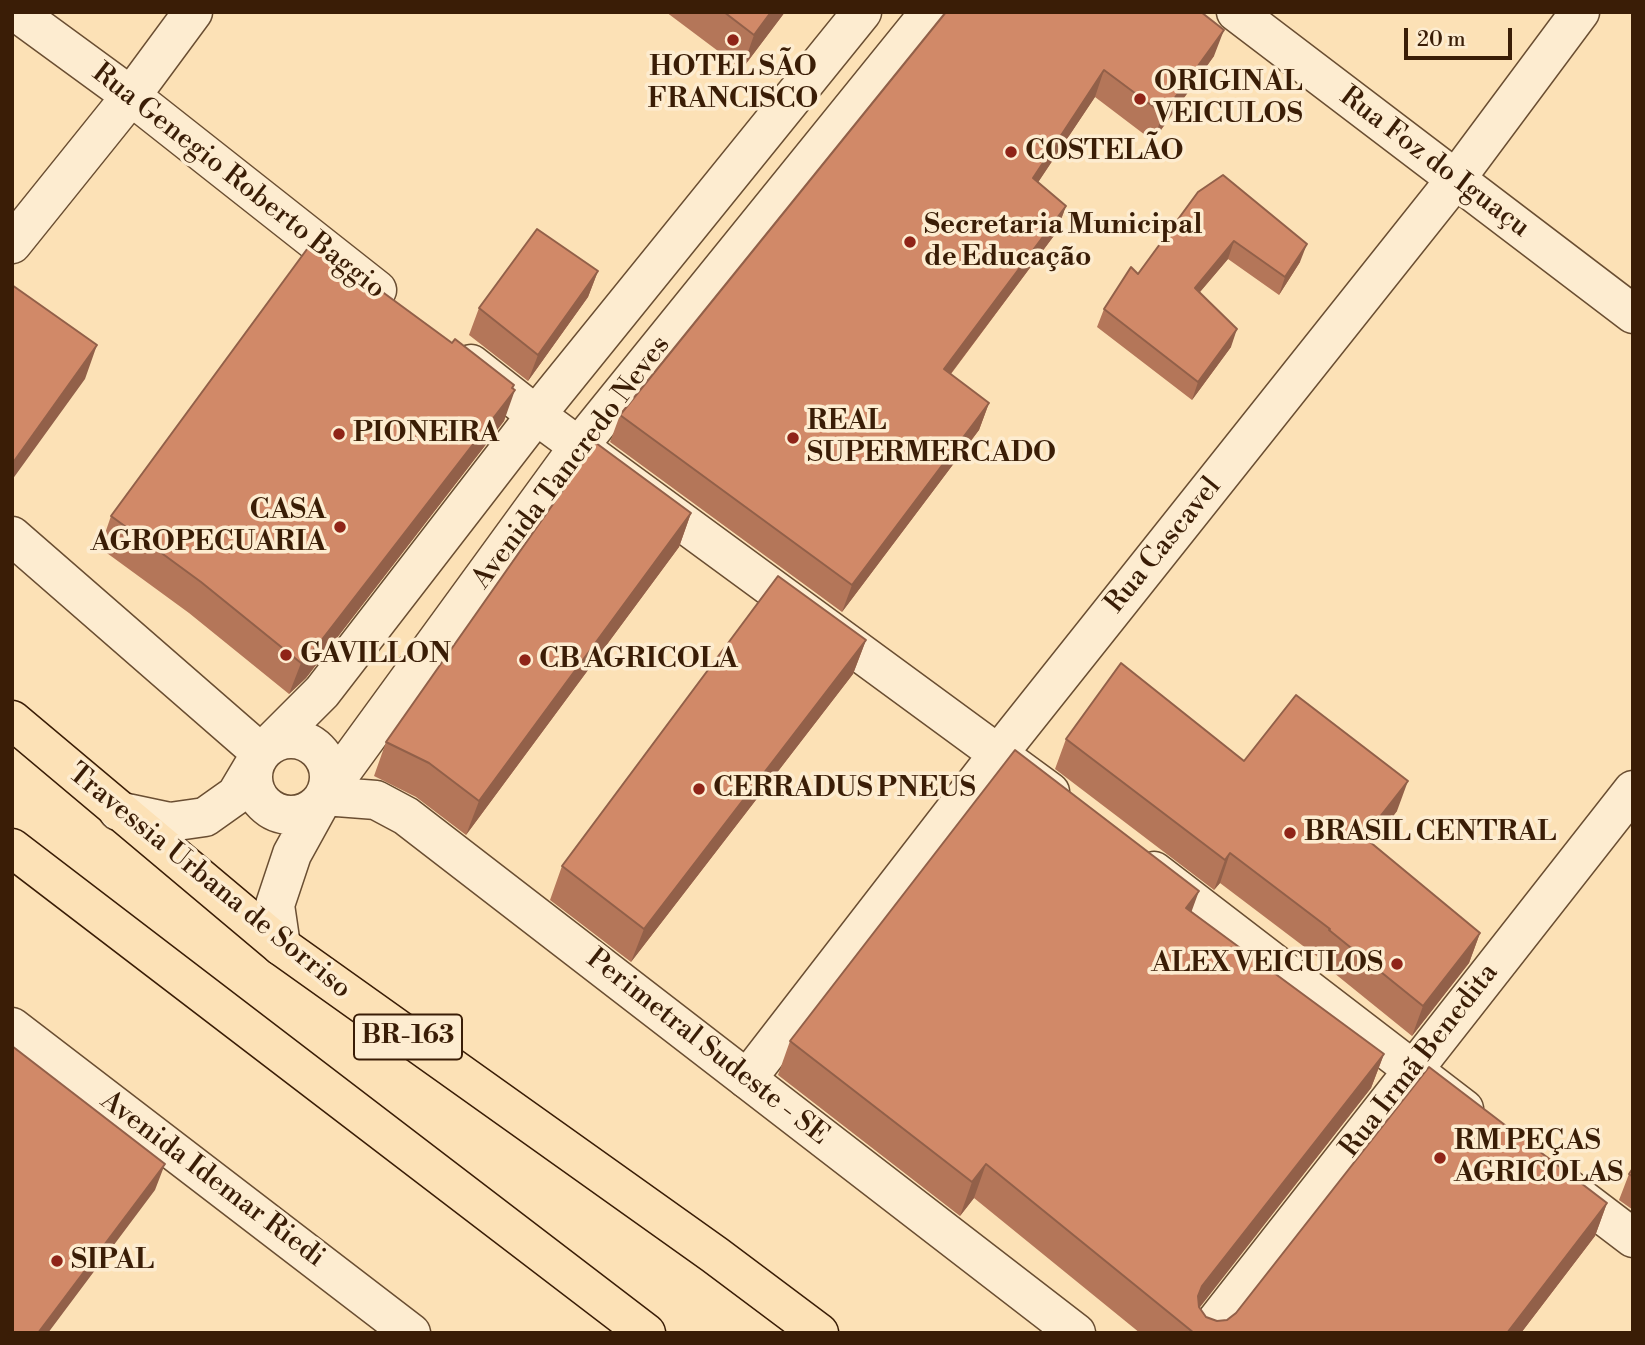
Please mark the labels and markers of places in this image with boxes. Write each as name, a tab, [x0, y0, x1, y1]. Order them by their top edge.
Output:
marker: HOTEL SÃO FRANCISCO	[725, 32, 741, 48]
place label: HOTEL SÃO FRANCISCO	[648, 51, 818, 117]
place label: ORIGINAL VEICULOS	[1154, 66, 1303, 132]
marker: ORIGINAL VEICULOS	[1132, 91, 1148, 107]
place label: COSTELÃO	[1025, 135, 1184, 169]
marker: COSTELÃO	[1003, 144, 1019, 160]
place label: Secretaria Municipal de Educação	[924, 209, 1202, 275]
marker: Secretaria Municipal de Educação	[902, 234, 918, 250]
place label: REAL SUPERMERCADO	[807, 405, 1056, 471]
place label: PIONEIRA	[353, 417, 499, 451]
marker: PIONEIRA	[331, 426, 347, 442]
marker: REAL SUPERMERCADO	[785, 430, 801, 446]
place label: CASA AGROPECUARIA	[91, 494, 326, 560]
marker: CASA AGROPECUARIA	[332, 519, 348, 535]
place label: GAVILLON	[300, 638, 451, 672]
place label: CB AGRICOLA	[539, 643, 738, 677]
marker: GAVILLON	[278, 647, 294, 663]
marker: CB AGRICOLA	[517, 652, 533, 668]
place label: CERRADUS PNEUS	[713, 772, 976, 806]
marker: CERRADUS PNEUS	[691, 781, 707, 797]
place label: BRASIL CENTRAL	[1304, 816, 1556, 850]
marker: BRASIL CENTRAL	[1282, 825, 1298, 841]
place label: ALEX VEICULOS	[1151, 947, 1383, 981]
marker: ALEX VEICULOS	[1389, 956, 1405, 972]
place label: RM PEÇAS AGRICOLAS	[1454, 1125, 1623, 1191]
marker: RM PEÇAS AGRICOLAS	[1432, 1150, 1448, 1166]
place label: SIPAL	[71, 1244, 154, 1278]
marker: SIPAL	[49, 1253, 65, 1269]

